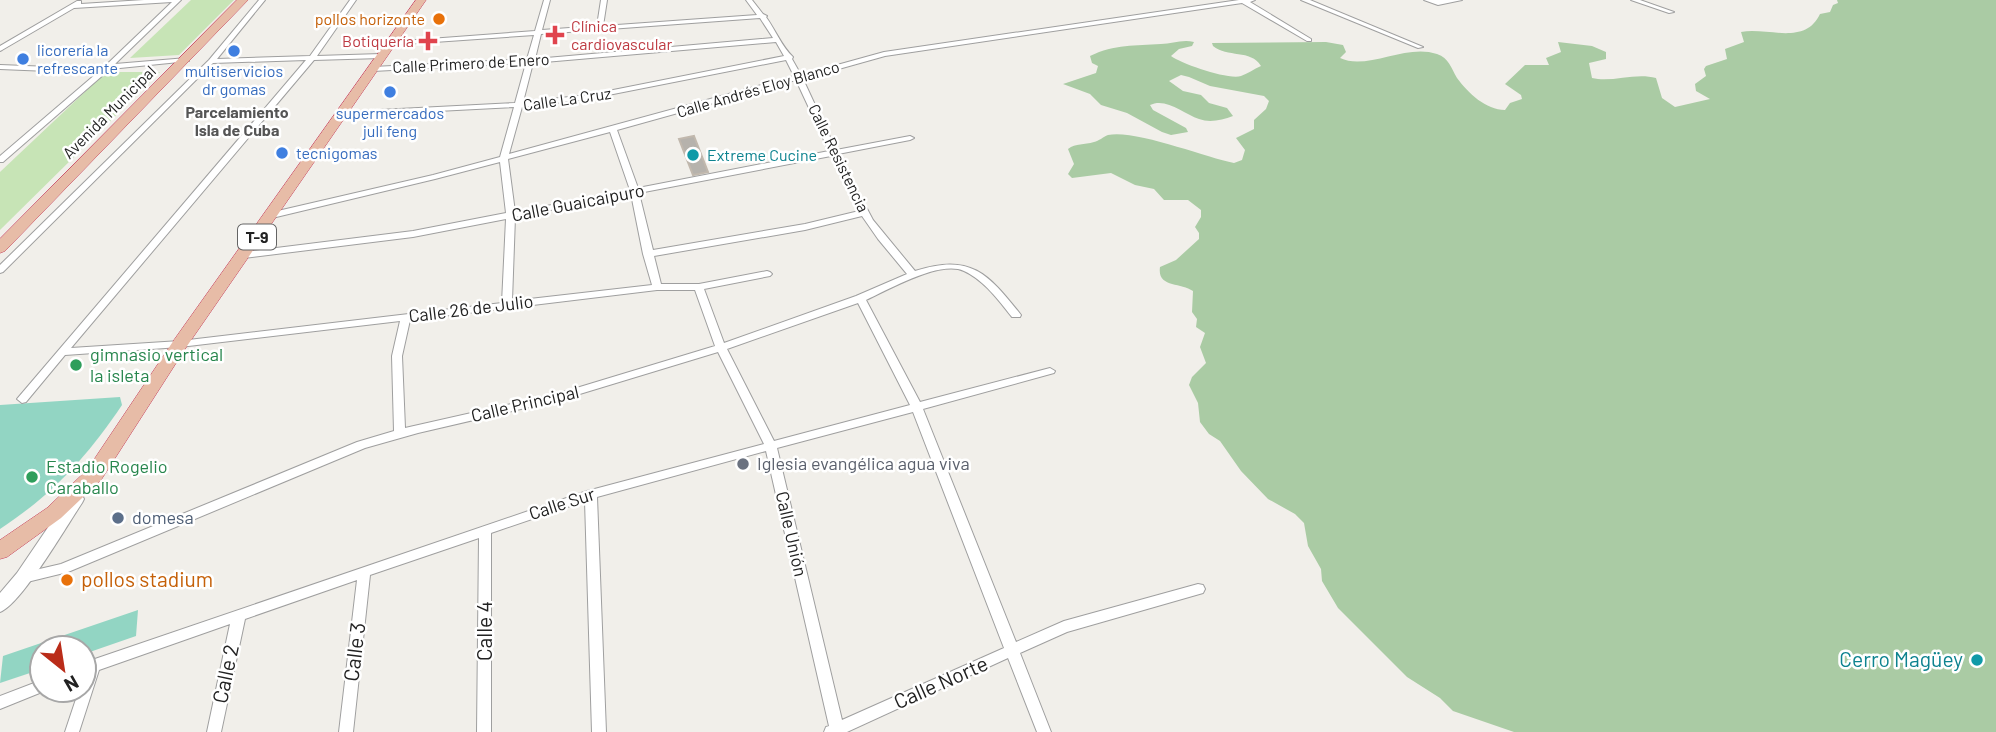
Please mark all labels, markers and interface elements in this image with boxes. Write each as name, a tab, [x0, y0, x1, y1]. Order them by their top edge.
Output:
place label: pollos horizonte	[315, 9, 425, 28]
marker: pollos horizonte	[431, 11, 447, 27]
place label: Clínica cardiovascular	[571, 16, 673, 53]
marker: Clínica cardiovascular	[545, 25, 565, 45]
place label: Botiquería	[342, 31, 414, 50]
marker: Botiquería	[420, 33, 436, 49]
place label: licorería la refrescante	[37, 40, 118, 77]
marker: multiservicios dr gomas	[226, 43, 242, 59]
street label: Calle Primero de Enero	[392, 49, 550, 76]
marker: licorería la refrescante	[15, 51, 31, 67]
street label: Calle Andrés Eloy Blanco	[674, 56, 842, 121]
street label: Avenida Municipal	[58, 61, 159, 162]
place label: multiservicios dr gomas	[185, 61, 283, 98]
street label: Calle La Cruz	[522, 83, 612, 114]
marker: supermercados juli feng	[382, 84, 398, 100]
street label: Calle Resistencia	[805, 101, 874, 215]
district label: Parcelamiento Isla de Cuba	[185, 102, 289, 139]
place label: supermercados juli feng	[336, 103, 444, 140]
place label: tecnigomas	[296, 143, 378, 162]
marker: tecnigomas	[274, 145, 290, 161]
place label: Extreme Cucine	[707, 145, 817, 164]
marker: Extreme Cucine	[685, 147, 701, 163]
street label: Calle Guaicaipuro	[509, 178, 646, 226]
road number: T-9	[238, 224, 276, 249]
street label: Calle 26 de Julio	[407, 289, 535, 327]
place label: gimnasio vertical la isleta	[90, 343, 223, 386]
marker: gimnasio vertical la isleta	[68, 357, 84, 373]
street label: Calle Principal	[469, 380, 581, 426]
place label: Iglesia evangélica agua viva	[757, 452, 970, 474]
place label: Estadio Rogelio Caraballo	[46, 455, 168, 498]
marker: Iglesia evangélica agua viva	[735, 456, 751, 472]
marker: Estadio Rogelio Caraballo	[24, 469, 40, 485]
street label: Calle Sur	[526, 482, 598, 524]
street label: Calle Unión	[771, 489, 812, 579]
place label: domesa	[132, 506, 194, 528]
marker: domesa	[110, 510, 126, 526]
place label: pollos stadium	[81, 566, 213, 591]
marker: pollos stadium	[59, 572, 75, 588]
street label: Calle 4	[471, 601, 496, 661]
street label: Calle 3	[337, 621, 370, 683]
north arrow	[28, 634, 98, 704]
street label: Calle 2	[206, 642, 243, 705]
place label: Cerro Magüey	[1839, 646, 1963, 671]
street label: Calle Norte	[889, 650, 991, 713]
marker: Cerro Magüey	[1969, 652, 1985, 668]
text: N	[61, 671, 83, 697]

